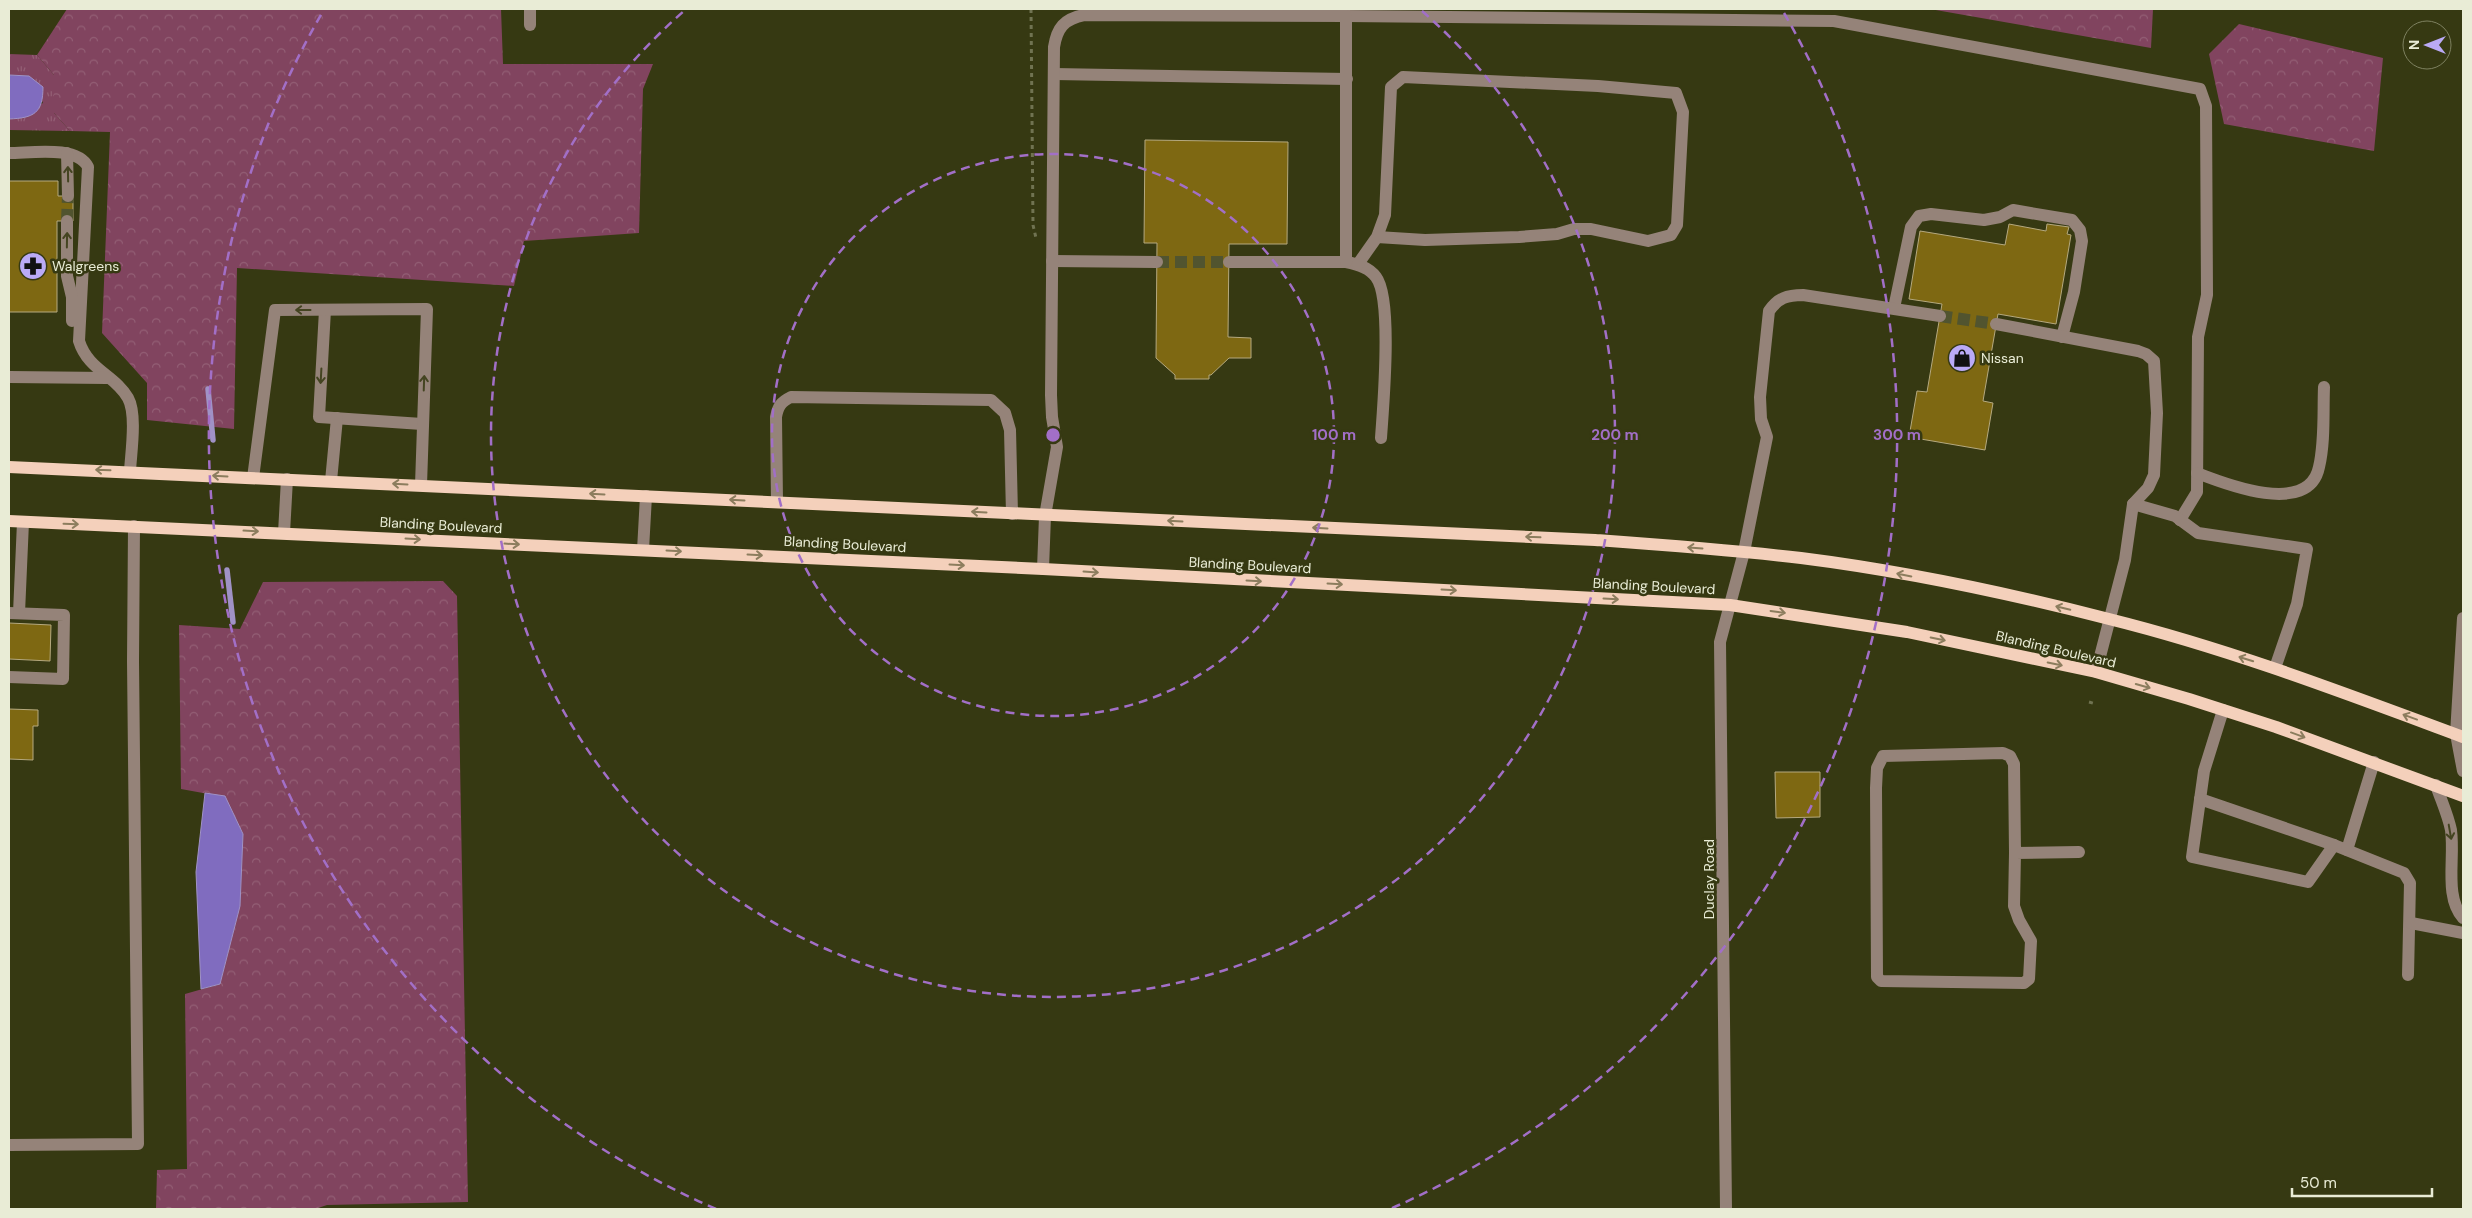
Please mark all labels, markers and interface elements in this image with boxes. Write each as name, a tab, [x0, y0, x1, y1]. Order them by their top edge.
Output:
north arrow	[2402, 20, 2452, 70]
text: N	[2405, 40, 2423, 50]
one-way arrow	[63, 167, 73, 183]
one-way arrow	[62, 232, 72, 248]
pharmacy icon: Walgreens	[18, 251, 48, 281]
place label: Walgreens	[52, 257, 119, 275]
one-way arrow	[295, 305, 312, 315]
shop icon: Nissan	[1947, 343, 1977, 373]
place label: Nissan	[1981, 349, 2024, 367]
one-way arrow	[317, 368, 326, 384]
one-way arrow	[419, 375, 428, 391]
text: 100 m	[1312, 425, 1356, 445]
text: 200 m	[1591, 425, 1639, 445]
text: 300 m	[1873, 425, 1921, 445]
centre of rings	[1044, 426, 1062, 444]
one-way arrow	[95, 466, 111, 475]
one-way arrow	[212, 472, 228, 481]
one-way arrow	[392, 480, 408, 489]
one-way arrow	[589, 489, 605, 498]
one-way arrow	[730, 496, 746, 505]
one-way arrow	[971, 508, 987, 517]
street label: Blanding Boulevard	[379, 513, 503, 537]
one-way arrow	[1167, 517, 1183, 526]
one-way arrow	[63, 519, 79, 528]
one-way arrow	[1312, 523, 1328, 532]
one-way arrow	[243, 527, 259, 536]
street label: Blanding Boulevard	[783, 532, 907, 556]
one-way arrow	[1525, 533, 1541, 542]
one-way arrow	[405, 534, 421, 544]
one-way arrow	[504, 539, 520, 548]
one-way arrow	[1687, 543, 1703, 552]
one-way arrow	[666, 547, 682, 556]
one-way arrow	[747, 551, 763, 560]
street label: Blanding Boulevard	[1188, 553, 1312, 577]
one-way arrow	[949, 560, 965, 569]
one-way arrow	[1083, 567, 1099, 576]
one-way arrow	[1896, 570, 1912, 580]
street label: Blanding Boulevard	[1592, 574, 1716, 598]
one-way arrow	[1245, 576, 1261, 585]
one-way arrow	[1326, 580, 1342, 589]
one-way arrow	[1441, 586, 1457, 595]
one-way arrow	[1603, 594, 1619, 603]
one-way arrow	[2055, 603, 2071, 612]
one-way arrow	[1769, 608, 1785, 618]
street label: Blanding Boulevard	[1994, 626, 2118, 672]
one-way arrow	[1930, 635, 1946, 644]
one-way arrow	[2239, 654, 2255, 664]
one-way arrow	[2047, 660, 2063, 669]
one-way arrow	[2134, 681, 2150, 691]
one-way arrow	[2403, 712, 2418, 721]
one-way arrow	[2289, 730, 2305, 740]
one-way arrow	[2446, 823, 2456, 839]
street label: Duclay Road	[1700, 839, 1718, 919]
scale bar	[2292, 1166, 2432, 1198]
text: 50 m	[2300, 1173, 2337, 1193]

